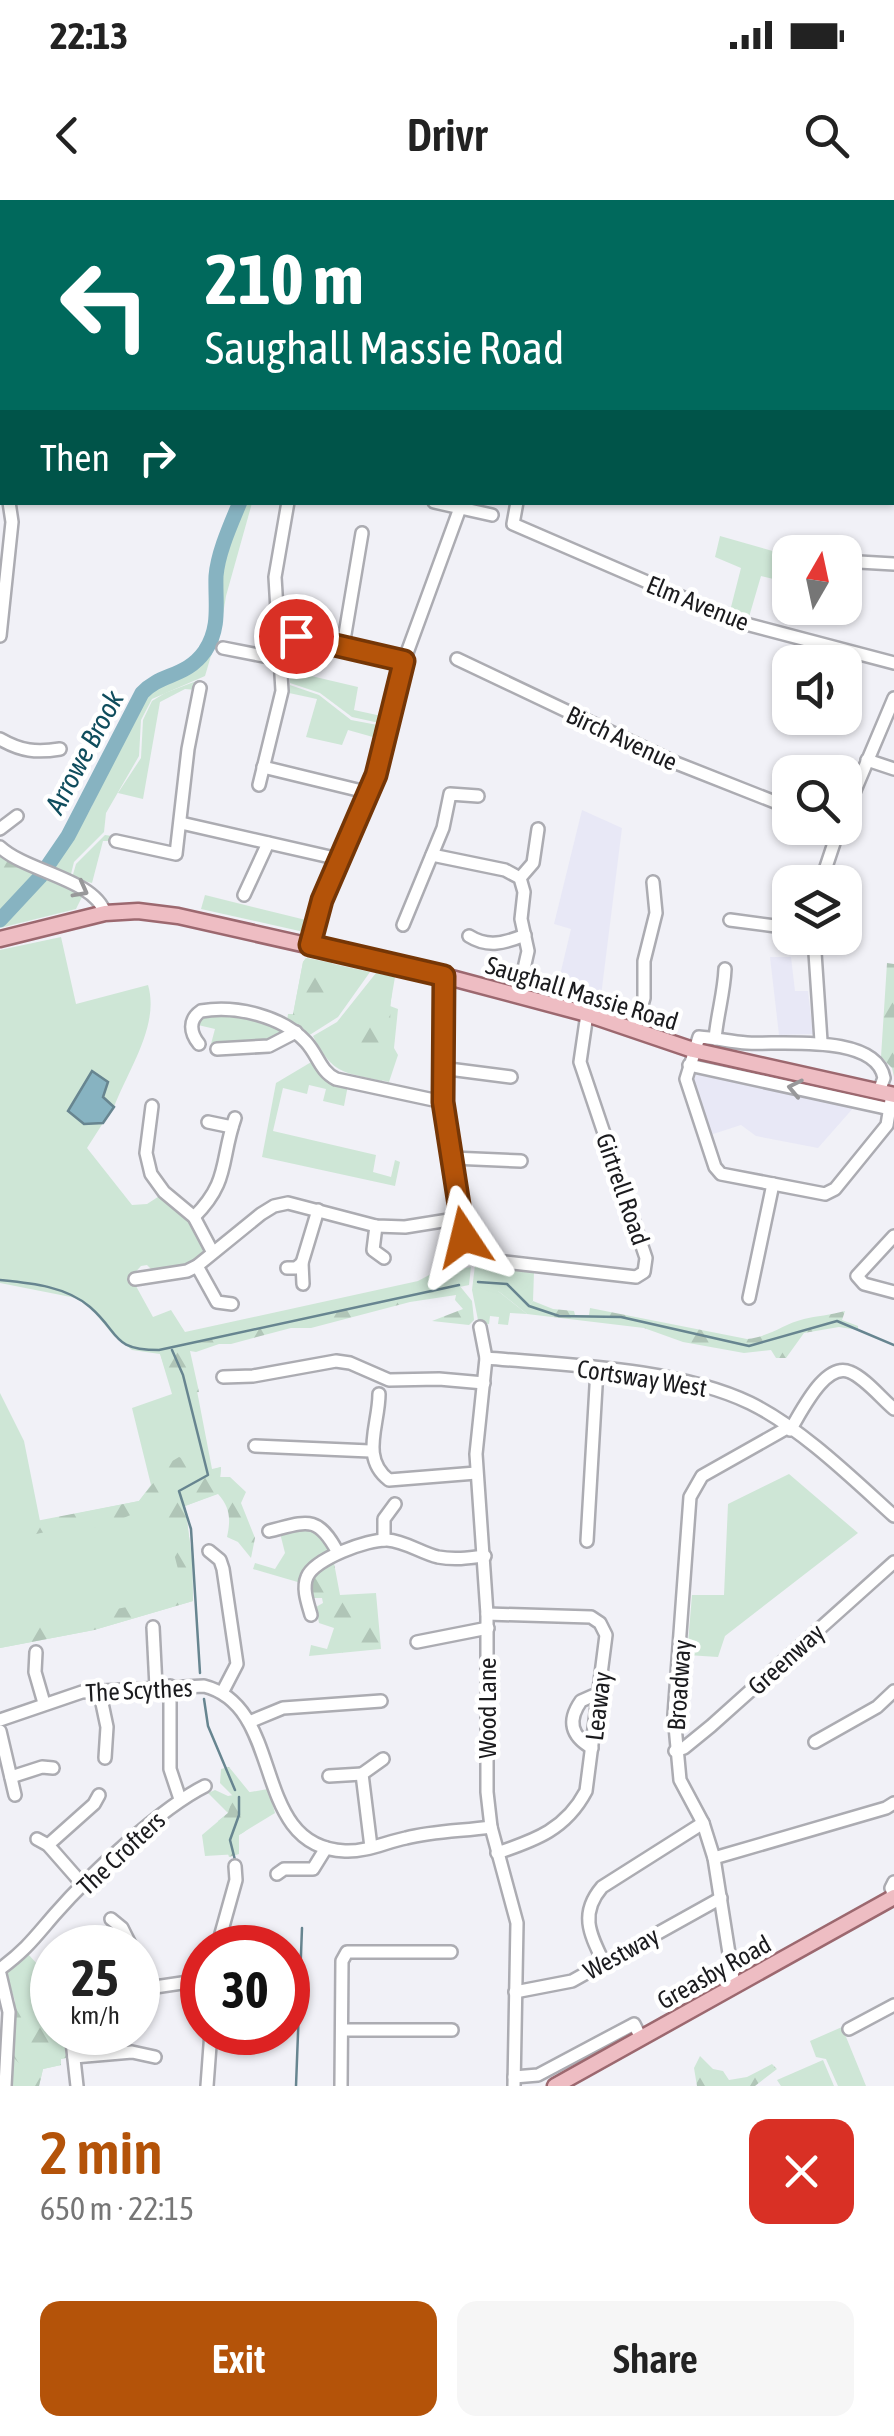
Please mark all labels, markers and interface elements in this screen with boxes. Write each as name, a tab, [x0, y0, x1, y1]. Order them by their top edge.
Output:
text: 22:13	[50, 14, 128, 57]
icon: back	[40, 108, 95, 163]
icon: search	[799, 108, 854, 163]
text: Drivr	[407, 109, 487, 161]
text: 210 m	[205, 239, 364, 319]
icon: left	[40, 240, 170, 370]
text: Saughall Massie Road	[205, 322, 564, 374]
icon: right	[130, 430, 185, 485]
text: Then	[40, 436, 110, 479]
north arrow	[772, 535, 862, 625]
map controls	[772, 535, 862, 955]
street label: Elm Avenue	[643, 570, 753, 636]
pin	[254, 594, 339, 679]
icon: arrive	[269, 609, 324, 664]
button: sound	[772, 645, 862, 735]
water label: Arrowe Brook	[38, 684, 130, 820]
street label: Birch Avenue	[562, 700, 682, 776]
button: search	[772, 755, 862, 845]
button: layers	[772, 865, 862, 955]
one-way arrow	[71, 878, 89, 897]
street label: Saughall Massie Road	[482, 950, 682, 1036]
one-way arrow	[787, 1078, 804, 1099]
street label: Girtrell Road	[591, 1129, 655, 1249]
position arrow	[412, 1185, 516, 1289]
street label: Cortsway West	[575, 1354, 709, 1402]
street label: Greenway	[742, 1618, 830, 1700]
street label: Broadway	[662, 1639, 696, 1731]
street label: Wood Lane	[473, 1658, 501, 1758]
street label: Leaway	[580, 1670, 616, 1742]
street label: The Scythes	[85, 1673, 193, 1707]
street label: The Crofters	[72, 1805, 171, 1900]
street label: Westway	[579, 1921, 663, 1985]
speed limit sign: 30	[180, 1925, 310, 2055]
street label: Greasby Road	[652, 1929, 776, 2015]
text: 25	[71, 1949, 118, 2007]
text: km/h	[70, 2001, 120, 2029]
text: 2 min	[40, 2118, 163, 2187]
button: close	[749, 2119, 854, 2224]
text: 650 m · 22:15	[40, 2190, 194, 2227]
button: Exit	[40, 2301, 437, 2416]
button: Share	[457, 2301, 854, 2416]

